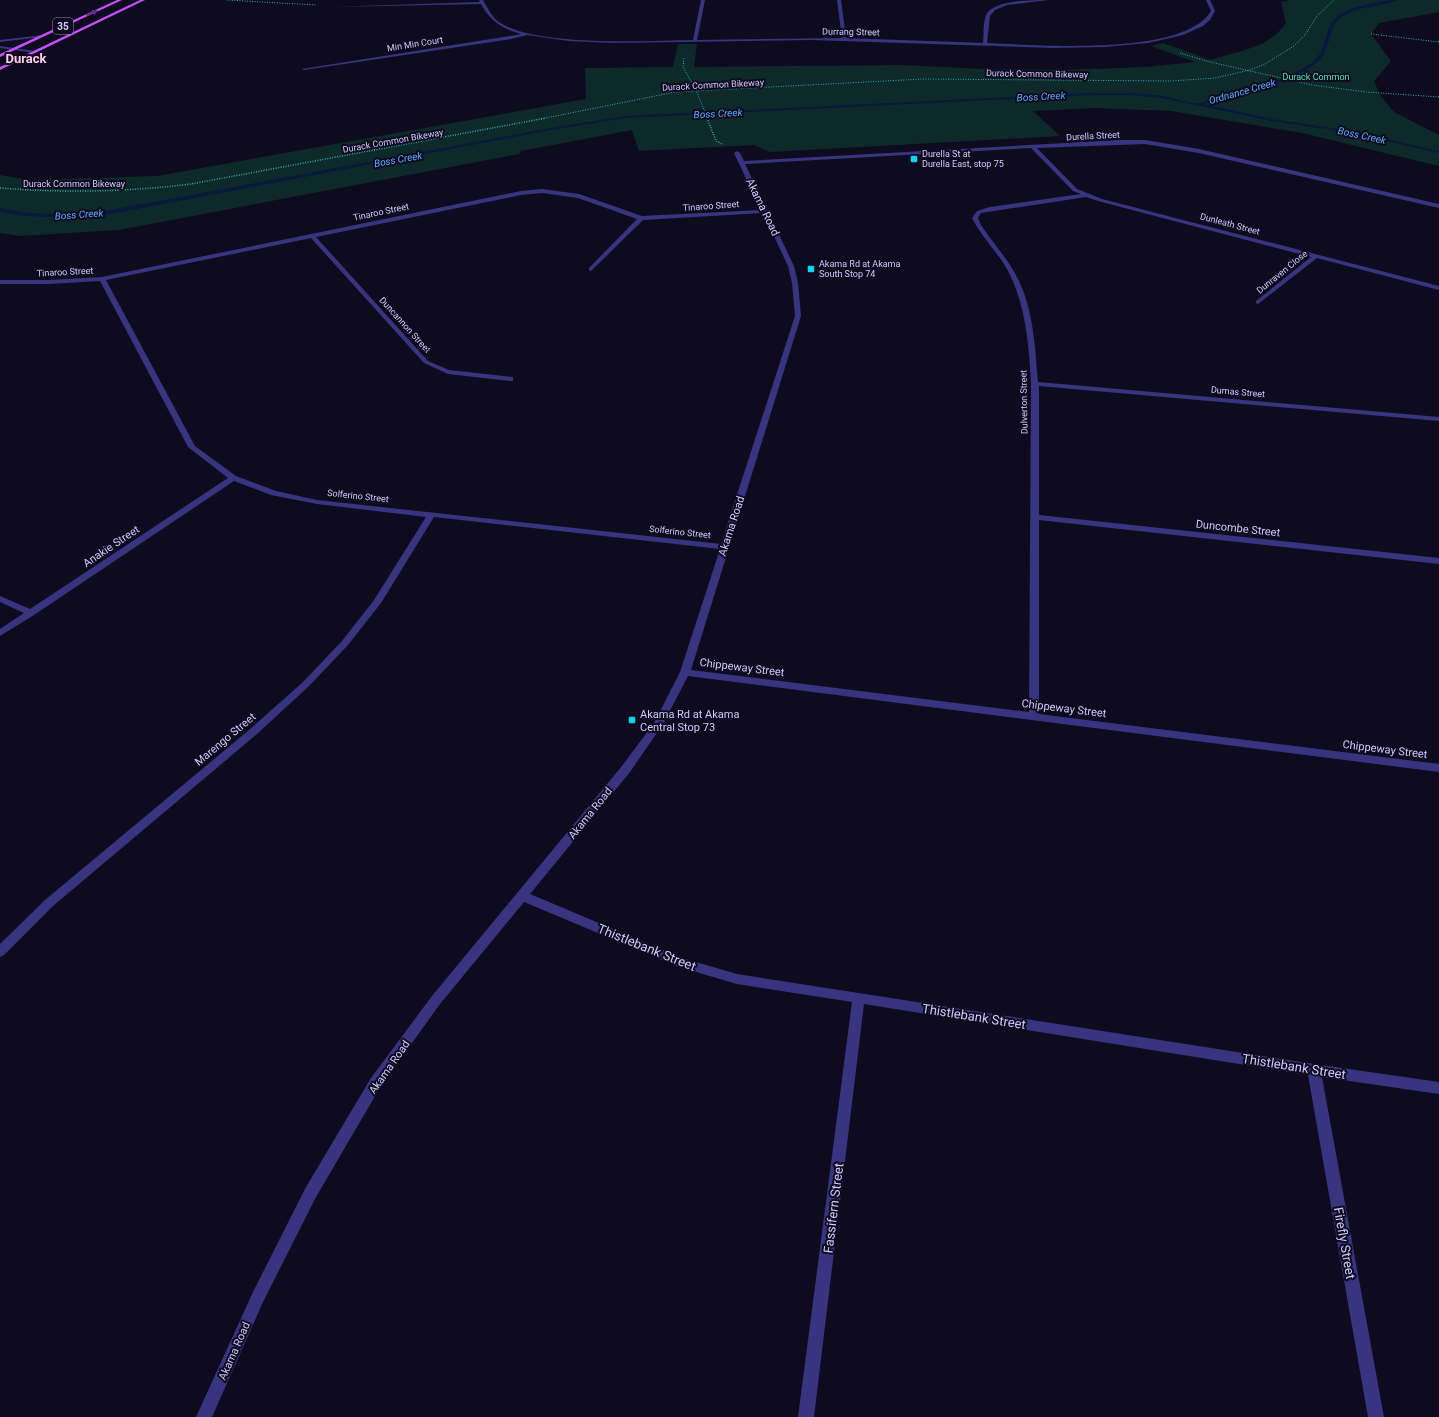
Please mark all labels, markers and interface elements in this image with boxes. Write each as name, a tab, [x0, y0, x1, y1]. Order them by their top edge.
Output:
one-way arrow	[86, 10, 98, 16]
road number: 35	[53, 18, 73, 34]
street label: Durrang Street	[822, 26, 880, 38]
street label: Min Min Court	[386, 35, 444, 53]
district label: Durack	[6, 51, 48, 66]
street label: Durack Common Bikeway	[986, 68, 1089, 80]
park label: Durack Common	[1282, 72, 1350, 82]
water label: Ordnance Creek	[1208, 76, 1278, 106]
street label: Durack Common Bikeway	[662, 77, 765, 93]
water label: Boss Creek	[1016, 90, 1067, 103]
water label: Boss Creek	[693, 107, 744, 120]
water label: Boss Creek	[1337, 125, 1388, 146]
street label: Durack Common Bikeway	[342, 127, 445, 155]
street label: Durella Street	[1066, 130, 1120, 142]
place label: Durella St at Durella East, stop 75	[922, 149, 1004, 169]
water label: Boss Creek	[373, 150, 424, 169]
marker: Durella St at Durella East, stop 75	[909, 154, 919, 164]
street label: Akama Road	[743, 176, 782, 238]
street label: Durack Common Bikeway	[23, 179, 126, 189]
street label: Tinaroo Street	[682, 199, 740, 213]
street label: Tinaroo Street	[352, 201, 410, 223]
water label: Boss Creek	[54, 207, 105, 222]
street label: Dunleath Street	[1199, 211, 1261, 237]
street label: Dunraven Close	[1255, 248, 1310, 296]
place label: Akama Rd at Akama South Stop 74	[819, 259, 900, 279]
marker: Akama Rd at Akama South Stop 74	[806, 264, 816, 274]
street label: Tinaroo Street	[36, 266, 94, 278]
street label: Duncannon Street	[377, 295, 433, 355]
street label: Dulverton Street	[1018, 370, 1030, 434]
street label: Dumas Street	[1211, 385, 1266, 399]
street label: Solferino Street	[327, 488, 389, 504]
street label: Akama Road	[716, 494, 747, 558]
street label: Duncombe Street	[1195, 518, 1281, 539]
street label: Anakie Street	[81, 523, 142, 570]
street label: Solferino Street	[649, 524, 711, 540]
street label: Chippeway Street	[699, 656, 785, 679]
street label: Chippeway Street	[1021, 697, 1107, 720]
place label: Akama Rd at Akama Central Stop 73	[640, 708, 739, 734]
street label: Marengo Street	[192, 710, 259, 769]
marker: Akama Rd at Akama Central Stop 73	[627, 715, 637, 725]
street label: Chippeway Street	[1342, 738, 1428, 761]
street label: Akama Road	[566, 785, 615, 842]
street label: Thistlebank Street	[595, 921, 698, 974]
street label: Thistlebank Street	[921, 1001, 1027, 1032]
street label: Akama Road	[366, 1038, 413, 1097]
street label: Thistlebank Street	[1241, 1051, 1347, 1082]
street label: Fassifern Street	[821, 1162, 846, 1254]
street label: Firefly Street	[1331, 1206, 1358, 1280]
street label: Akama Road	[216, 1320, 253, 1382]

